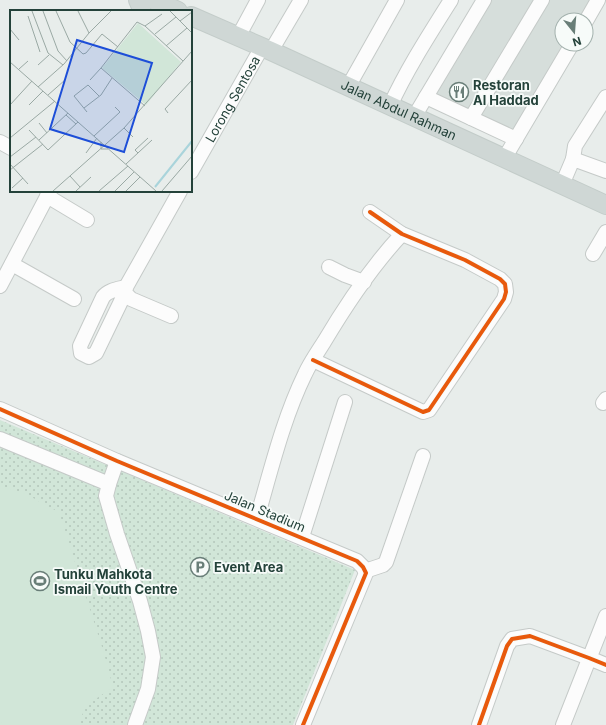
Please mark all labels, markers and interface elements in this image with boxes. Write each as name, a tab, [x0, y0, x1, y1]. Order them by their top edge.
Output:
inset map	[10, 10, 192, 192]
north arrow	[554, 12, 594, 52]
text: N	[571, 34, 583, 49]
street label: Lorong Sentosa	[202, 53, 263, 145]
street label: Jalan Abdul Rahman	[338, 76, 459, 143]
place label: Restoran Al Haddad	[473, 77, 539, 108]
restaurant icon: Restoran Al Haddad	[448, 81, 470, 103]
street label: Jalan Stadium	[222, 487, 308, 535]
parking icon: Event Area	[189, 556, 211, 578]
place label: Event Area	[214, 559, 283, 575]
place label: Tunku Mahkota Ismail Youth Centre	[54, 566, 178, 597]
sports icon: Tunku Mahkota Ismail Youth Centre	[29, 570, 51, 592]

